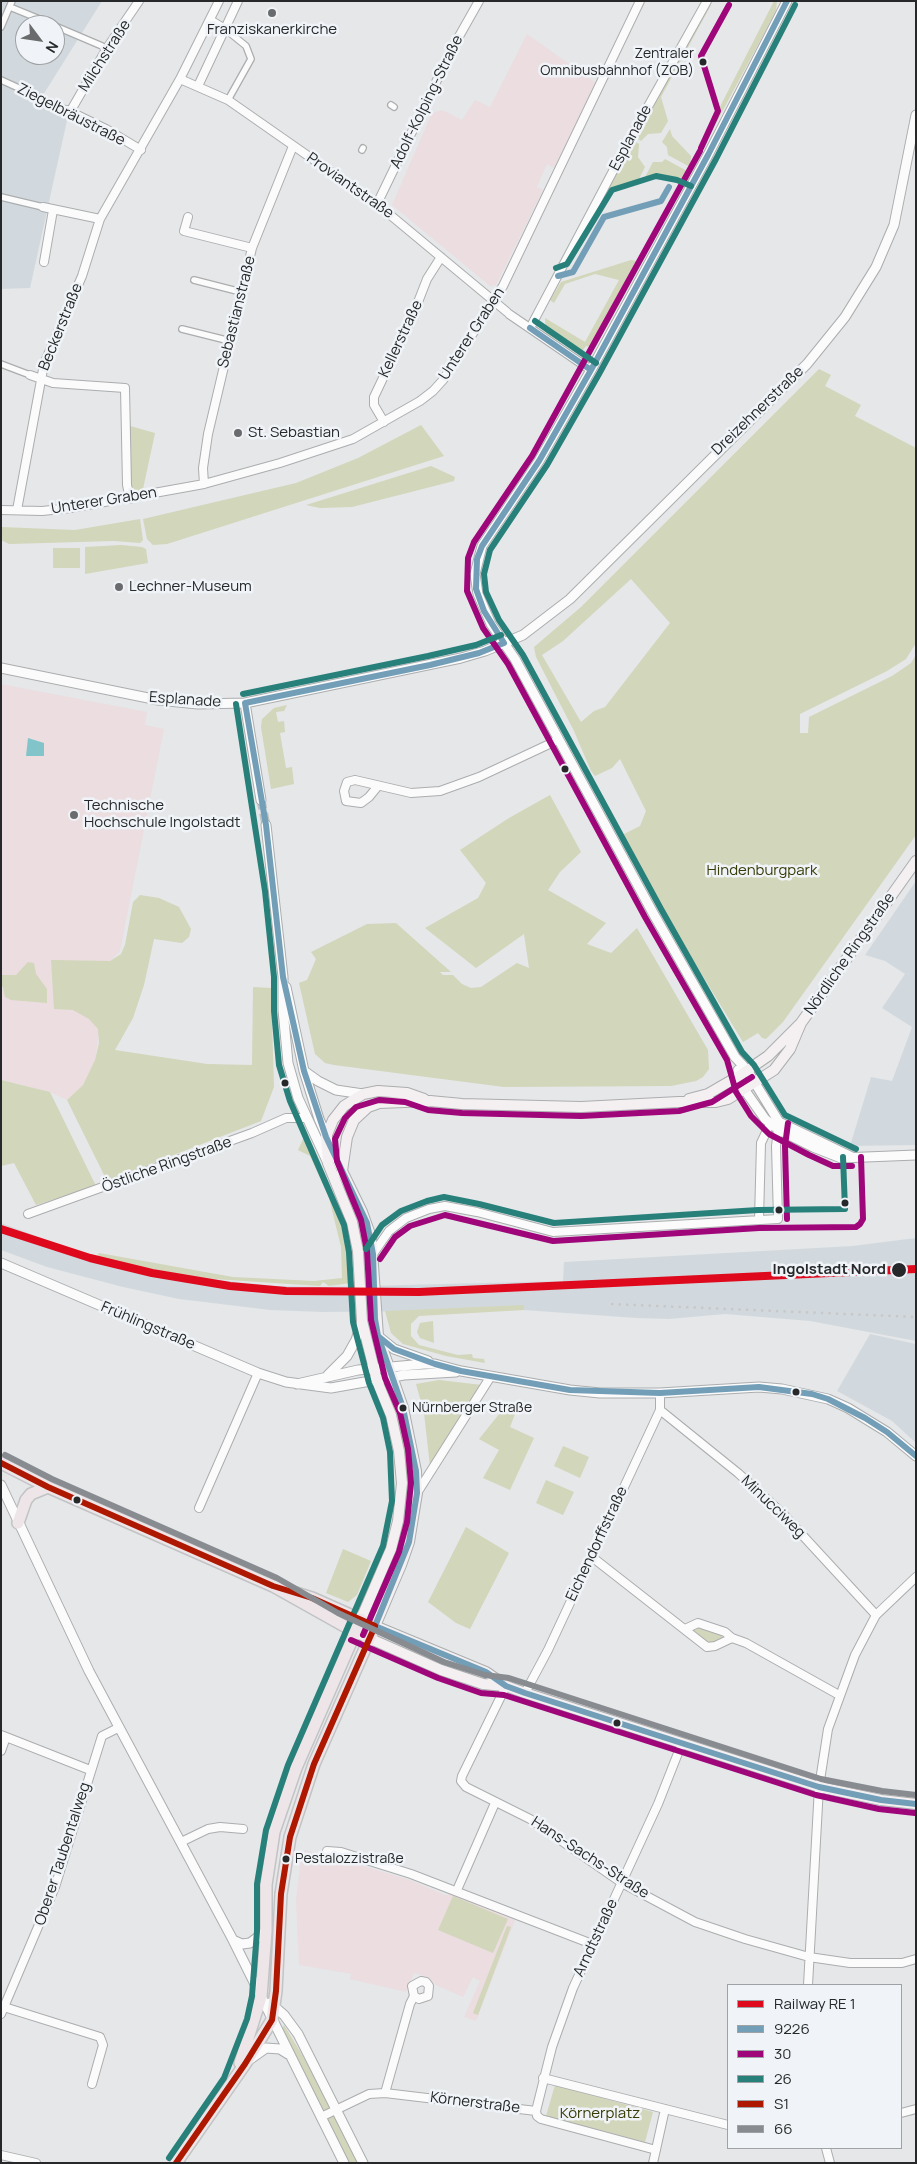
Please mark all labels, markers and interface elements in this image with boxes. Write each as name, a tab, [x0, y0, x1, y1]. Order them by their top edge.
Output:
marker: Franziskanerkirche	[266, 7, 278, 19]
north arrow	[15, 15, 65, 65]
street label: Milchstraße	[75, 17, 135, 95]
place label: Franziskanerkirche	[207, 21, 337, 39]
street label: Adolf-Kolping-Straße	[387, 32, 467, 172]
text: N	[42, 38, 63, 57]
place label: Zentraler Omnibusbahnhof (ZOB)	[540, 46, 694, 78]
marker: Zentraler Omnibusbahnhof (ZOB)	[698, 57, 708, 67]
street label: Ziegelbräustraße	[14, 80, 128, 150]
street label: Esplanade	[606, 102, 656, 174]
street label: Proviantstraße	[303, 149, 397, 223]
street label: Sebastianstraße	[214, 254, 260, 370]
street label: Beckerstraße	[35, 281, 87, 373]
street label: Unterer Graben	[435, 284, 509, 384]
street label: Kellerstraße	[375, 298, 427, 380]
street label: Dreizehnerstraße	[708, 363, 808, 459]
place label: St. Sebastian	[248, 424, 340, 442]
marker: St. Sebastian	[232, 427, 244, 439]
street label: Unterer Graben	[50, 484, 158, 518]
place label: Lechner-Museum	[129, 578, 252, 596]
marker: Lechner-Museum	[113, 581, 125, 593]
street label: Esplanade	[148, 689, 222, 711]
unlabelled marker	[560, 764, 570, 774]
place label: Technische Hochschule Ingolstadt	[84, 797, 240, 832]
marker: Technische Hochschule Ingolstadt	[68, 809, 80, 821]
park label: Hindenburgpark	[707, 862, 817, 880]
street label: Nördliche Ringstraße	[801, 889, 899, 1019]
unlabelled marker	[280, 1078, 290, 1088]
street label: Östliche Ringstraße	[100, 1133, 234, 1197]
unlabelled marker	[840, 1198, 850, 1208]
unlabelled marker	[774, 1205, 784, 1215]
place label: Ingolstadt Nord	[773, 1261, 886, 1279]
marker: Ingolstadt Nord	[890, 1261, 908, 1279]
street label: Frühlingstraße	[98, 1298, 198, 1354]
unlabelled marker	[791, 1387, 801, 1397]
place label: Nürnberger Straße	[412, 1400, 532, 1416]
marker: Nürnberger Straße	[398, 1403, 408, 1413]
street label: Minucciweg	[737, 1472, 809, 1542]
street label: Eichendorffstraße	[562, 1484, 632, 1604]
unlabelled marker	[72, 1495, 82, 1505]
unlabelled marker	[612, 1718, 622, 1728]
street label: Oberer Taubentalweg	[31, 1780, 95, 1928]
street label: Hans-Sachs-Straße	[528, 1813, 652, 1903]
place label: Pestalozzistraße	[295, 1851, 404, 1867]
marker: Pestalozzistraße	[281, 1854, 291, 1864]
street label: Arndtstraße	[570, 1896, 622, 1980]
legend	[727, 1984, 902, 2149]
text: Railway RE 1	[774, 1993, 856, 2014]
text: 9226	[774, 2018, 810, 2039]
text: 30	[774, 2043, 791, 2064]
text: 26	[774, 2068, 792, 2089]
street label: Körnerstraße	[429, 2089, 521, 2117]
text: S1	[774, 2093, 789, 2114]
park label: Körnerplatz	[560, 2105, 640, 2123]
text: 66	[774, 2118, 793, 2139]

